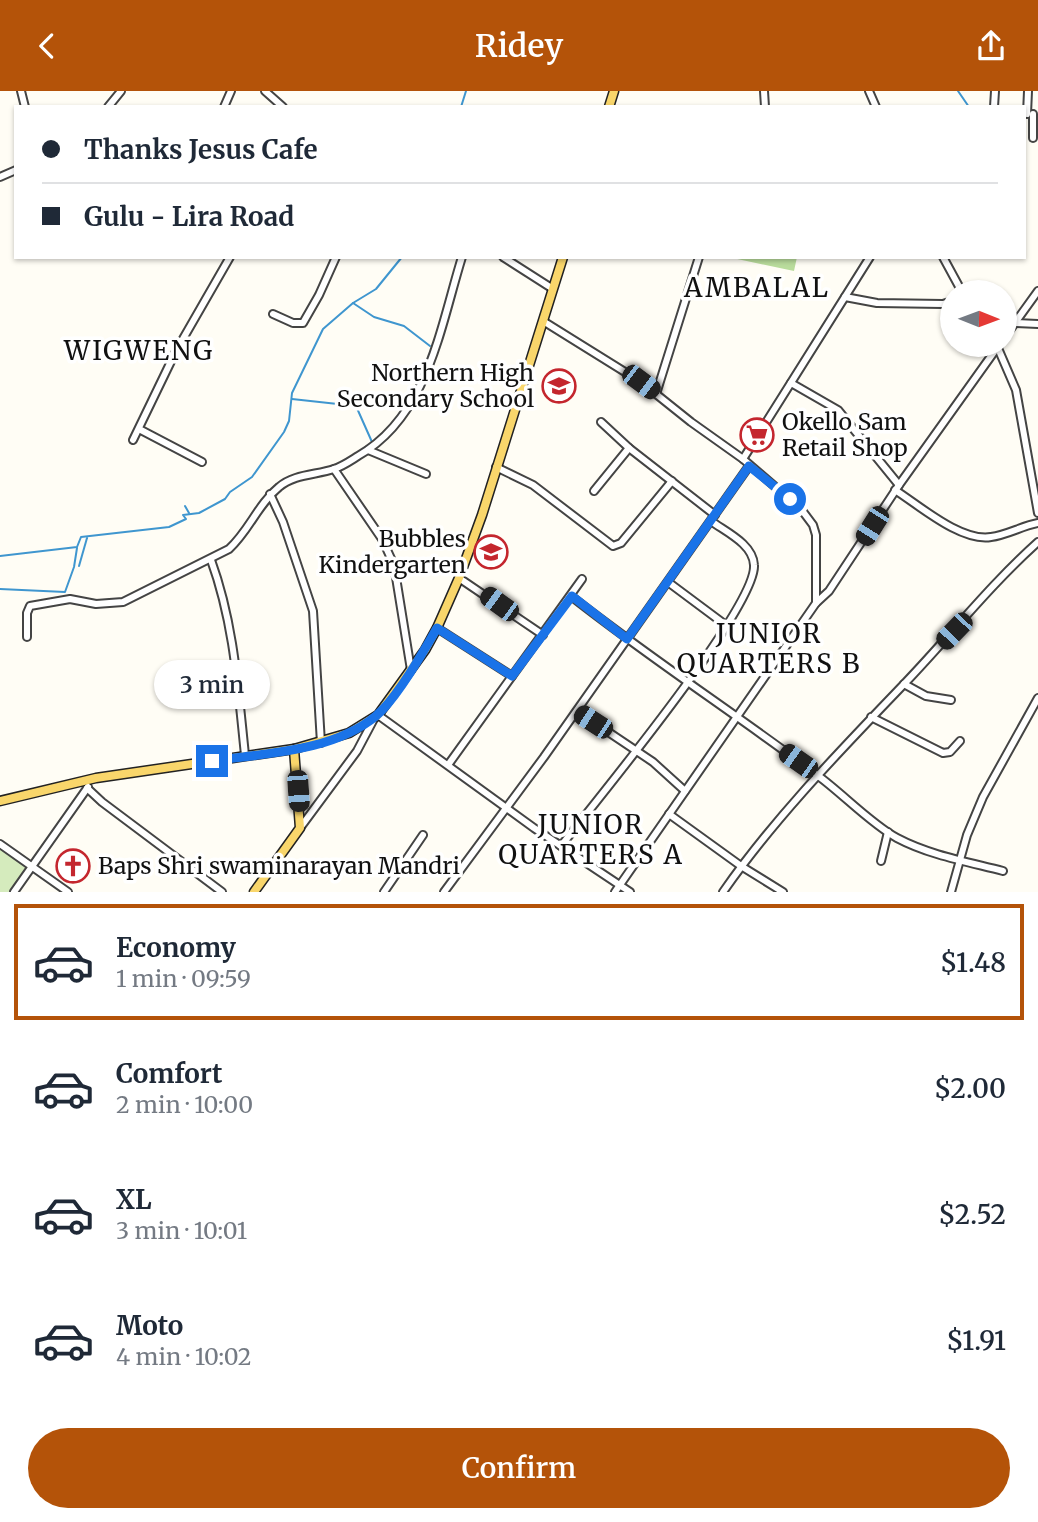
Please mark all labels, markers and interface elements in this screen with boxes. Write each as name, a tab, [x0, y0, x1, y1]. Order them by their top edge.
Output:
text: Ridey	[475, 26, 563, 66]
icon: back	[28, 27, 66, 65]
icon: share	[972, 27, 1010, 65]
text: Thanks Jesus Cafe	[84, 133, 317, 166]
text: Gulu - Lira Road	[84, 200, 294, 233]
district label: AMBALAL	[683, 271, 830, 304]
north arrow	[940, 280, 1017, 357]
map controls	[940, 280, 1017, 357]
district label: WIGWENG	[63, 334, 214, 367]
place label: Northern High Secondary School	[337, 358, 534, 413]
car	[618, 361, 665, 403]
school or university icon: Northern High Secondary School	[540, 367, 578, 405]
place label: Okello Sam Retail Shop	[782, 407, 908, 462]
supermarket icon: Okello Sam Retail Shop	[738, 416, 776, 454]
route start	[774, 483, 806, 515]
car	[852, 503, 893, 549]
place label: Bubbles Kindergarten	[319, 524, 466, 579]
school or university icon: Bubbles Kindergarten	[472, 533, 510, 571]
car	[476, 583, 523, 625]
car	[932, 609, 977, 653]
district label: JUNIOR QUARTERS B	[677, 617, 861, 680]
callout: 3 min	[154, 659, 270, 709]
text: 3 min	[180, 670, 244, 699]
car	[570, 702, 617, 742]
car	[775, 740, 822, 782]
route end	[196, 745, 228, 777]
car	[287, 769, 310, 813]
district label: JUNIOR QUARTERS A	[498, 808, 684, 871]
church icon: Baps Shri swaminarayan Mandri	[54, 847, 92, 885]
place label: Baps Shri swaminarayan Mandri	[98, 851, 460, 880]
icon: car	[32, 931, 95, 994]
text: Economy	[116, 931, 236, 964]
text: $1.48	[940, 946, 1006, 979]
text: 1 min · 09:59	[116, 964, 251, 993]
icon: car	[32, 1057, 95, 1120]
text: Comfort	[116, 1057, 222, 1090]
text: $2.00	[934, 1072, 1006, 1105]
text: 2 min · 10:00	[116, 1090, 253, 1119]
icon: car	[32, 1183, 95, 1246]
text: XL	[116, 1183, 152, 1216]
text: $2.52	[938, 1198, 1006, 1231]
text: 3 min · 10:01	[116, 1216, 247, 1245]
icon: car	[32, 1309, 95, 1372]
text: Moto	[116, 1309, 183, 1342]
text: $1.91	[946, 1324, 1006, 1357]
text: 4 min · 10:02	[116, 1342, 252, 1371]
button: Confirm	[28, 1428, 1010, 1508]

